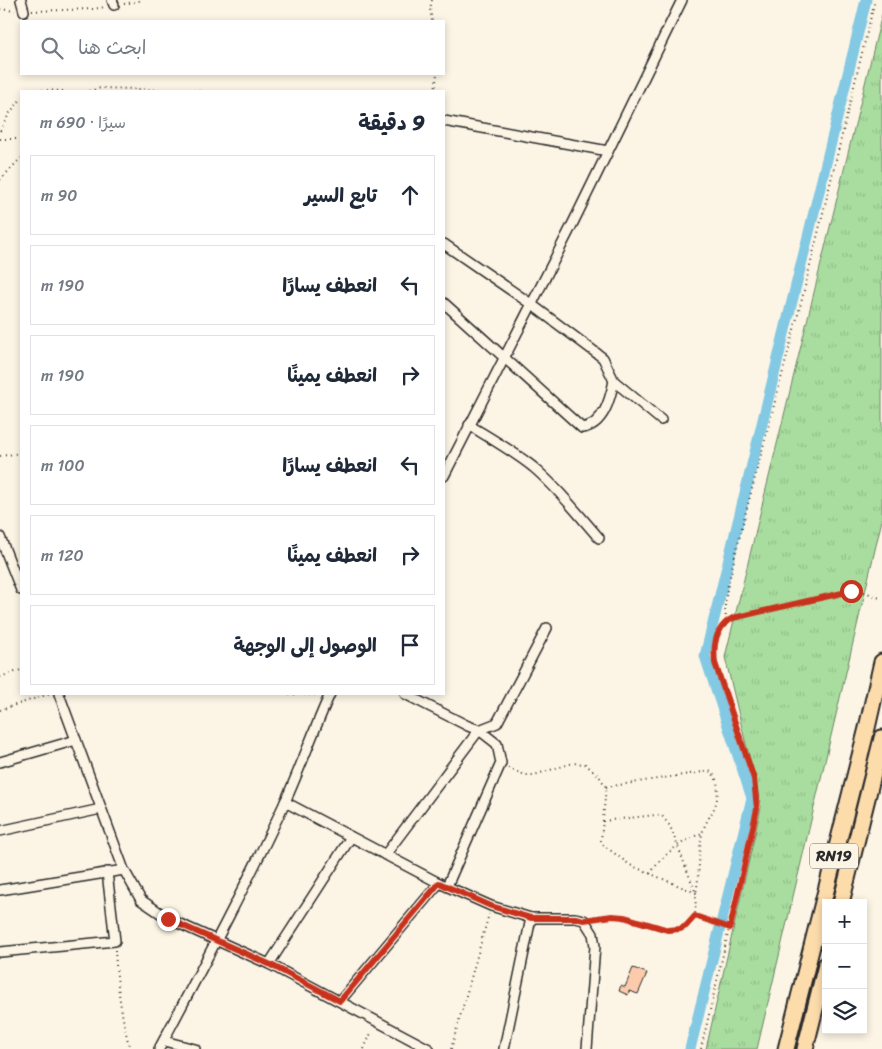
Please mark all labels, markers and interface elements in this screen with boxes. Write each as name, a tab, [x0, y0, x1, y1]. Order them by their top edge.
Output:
search box	[20, 20, 445, 75]
text: ابحث هنا	[78, 31, 146, 64]
icon: search	[38, 34, 66, 62]
text: 9 دقيقة	[358, 104, 425, 142]
text: سيرًا · 690 m	[40, 108, 126, 137]
text: تابع السير	[304, 179, 377, 212]
text: 90 m	[41, 181, 77, 210]
icon: ahead	[396, 181, 424, 209]
text: انعطف يسارًا	[282, 269, 377, 302]
text: 190 m	[41, 271, 84, 300]
icon: left	[396, 271, 424, 299]
text: انعطف يمينًا	[287, 359, 377, 392]
text: 190 m	[41, 361, 84, 390]
icon: right	[396, 361, 424, 389]
text: انعطف يسارًا	[282, 449, 377, 482]
text: 100 m	[41, 451, 85, 480]
icon: left	[396, 451, 424, 479]
text: انعطف يمينًا	[287, 539, 377, 572]
text: 120 m	[41, 541, 84, 570]
icon: right	[396, 541, 424, 569]
route start	[840, 580, 863, 603]
text: الوصول إلى الوجهة	[234, 629, 377, 662]
icon: arrive	[396, 631, 424, 659]
road number: RN19	[810, 844, 858, 868]
map controls	[822, 899, 867, 1034]
button: +	[822, 899, 867, 944]
route end	[157, 908, 180, 931]
button: −	[822, 944, 867, 989]
button: layers	[822, 989, 867, 1034]

